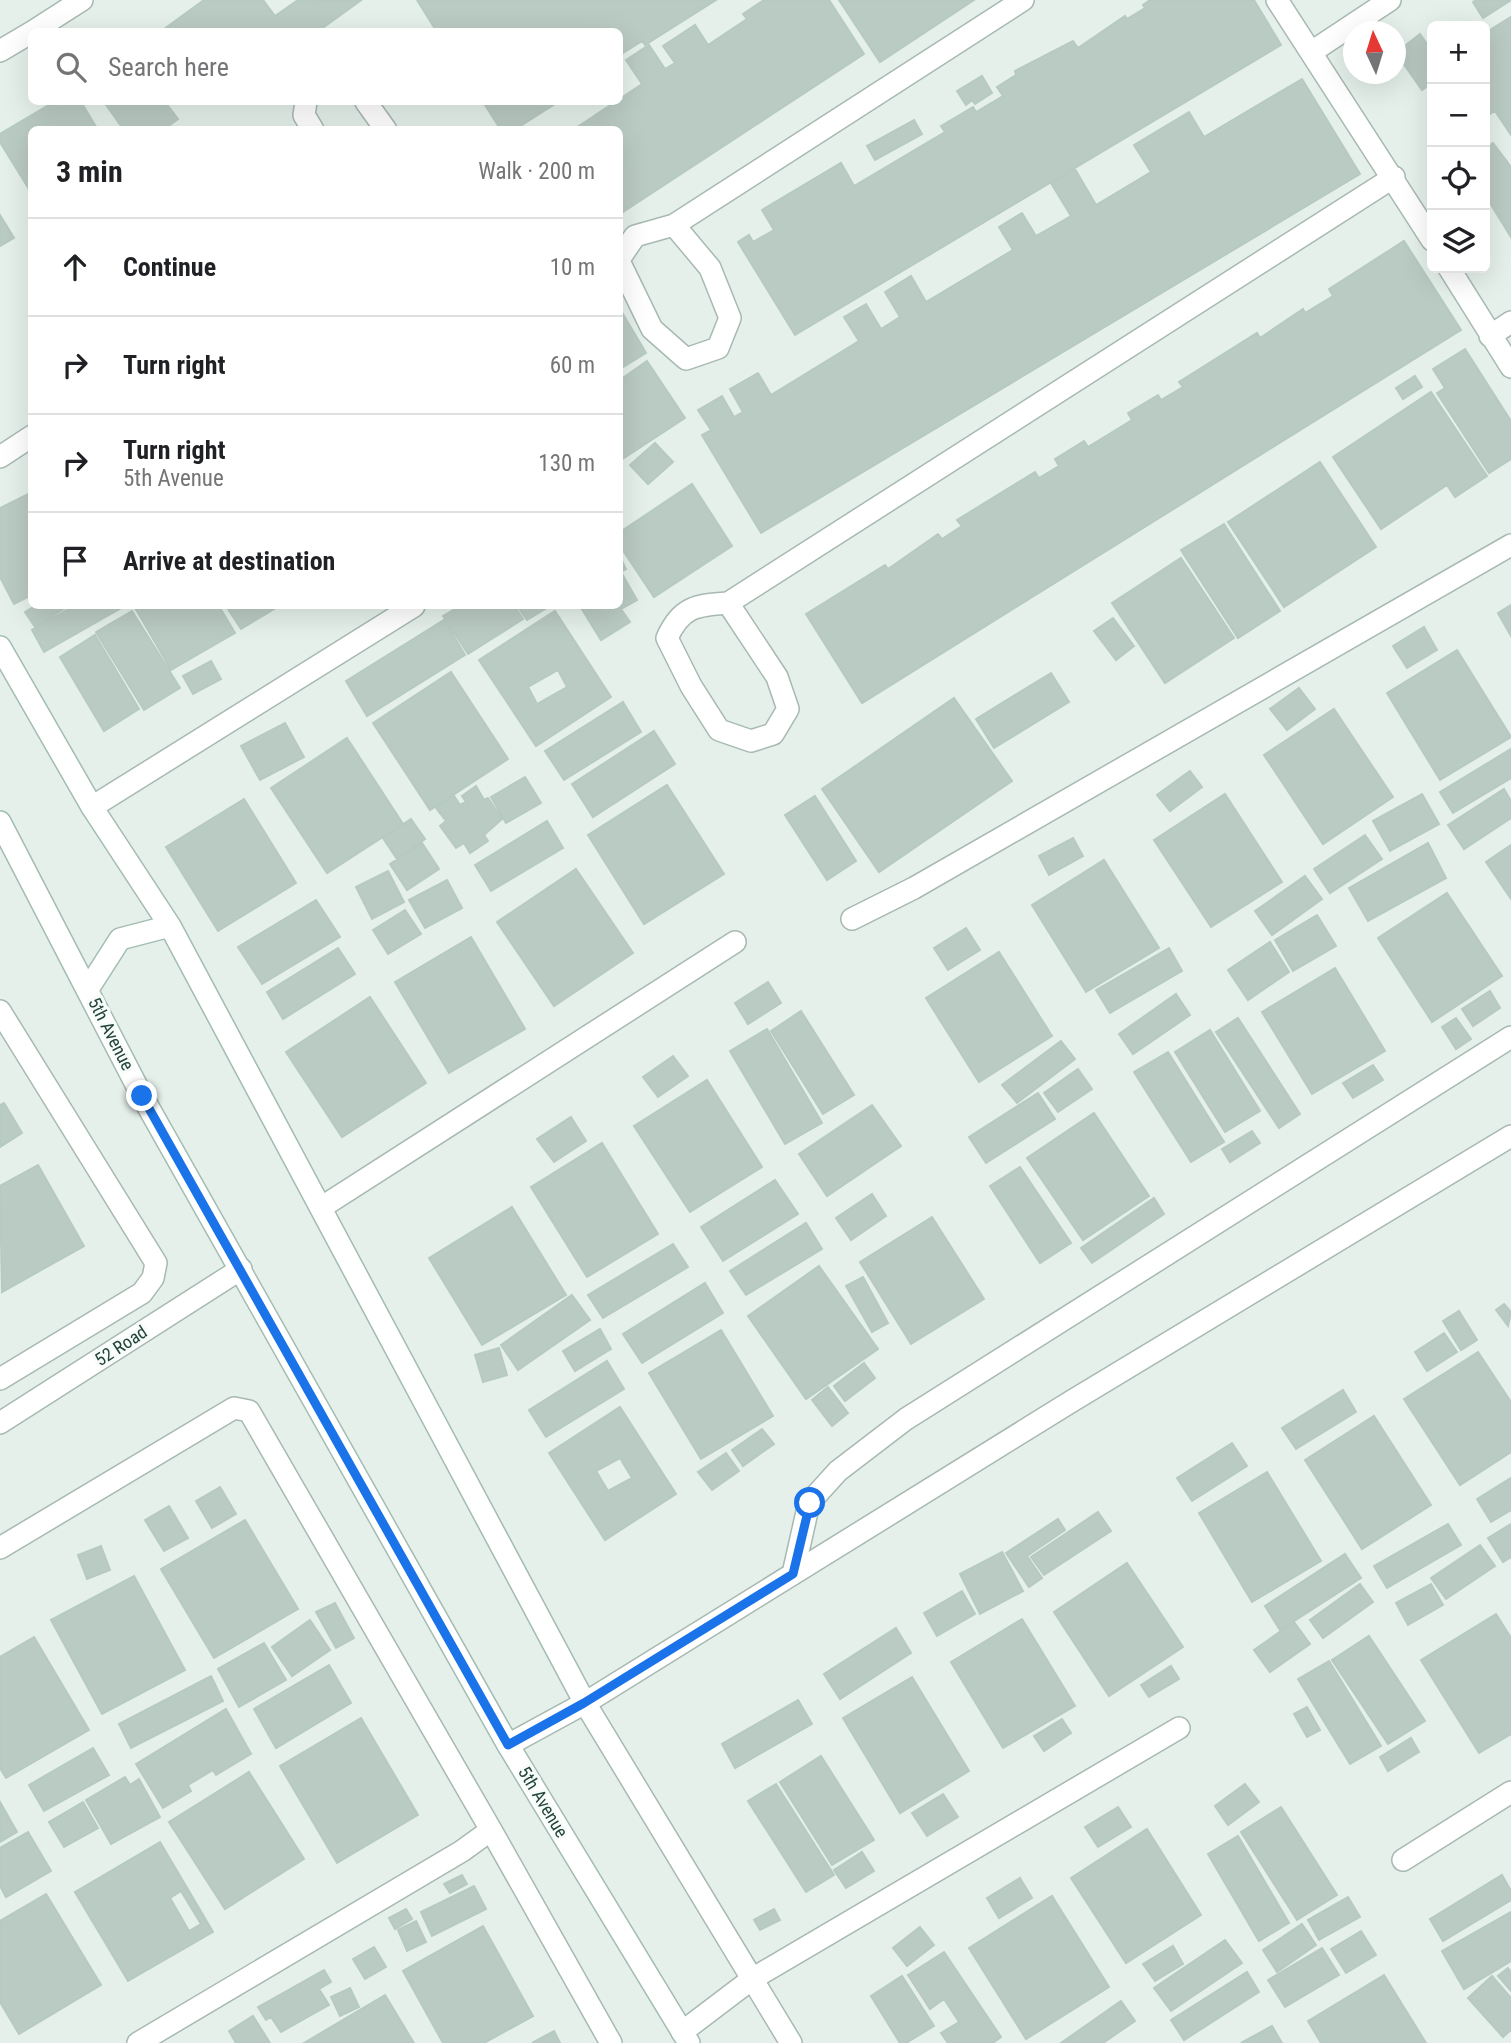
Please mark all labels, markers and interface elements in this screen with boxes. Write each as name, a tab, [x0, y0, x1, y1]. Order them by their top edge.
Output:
north arrow	[1343, 21, 1406, 84]
map controls	[1427, 21, 1490, 273]
button: +	[1427, 21, 1490, 84]
search box	[28, 28, 623, 105]
icon: search	[52, 48, 90, 86]
text: Search here	[108, 52, 229, 82]
button: −	[1427, 84, 1490, 147]
button: locate	[1427, 147, 1490, 210]
text: 3 min	[56, 154, 123, 189]
text: Walk · 200 m	[478, 158, 595, 185]
button: layers	[1427, 210, 1490, 273]
icon: ahead	[56, 248, 94, 286]
text: Continue	[123, 252, 216, 282]
text: 10 m	[550, 254, 595, 281]
icon: right	[56, 346, 94, 384]
text: Turn right	[123, 350, 225, 380]
text: 60 m	[550, 352, 595, 379]
text: Turn right	[123, 435, 225, 465]
icon: right	[56, 444, 94, 482]
text: 130 m	[538, 450, 595, 477]
text: 5th Avenue	[123, 465, 224, 492]
icon: arrive	[56, 542, 94, 580]
text: Arrive at destination	[123, 546, 335, 576]
street label: 5th Avenue	[84, 994, 139, 1074]
route end	[126, 1080, 157, 1111]
street label: 52 Road	[91, 1321, 151, 1370]
route start	[794, 1487, 825, 1518]
street label: 5th Avenue	[514, 1763, 573, 1841]

